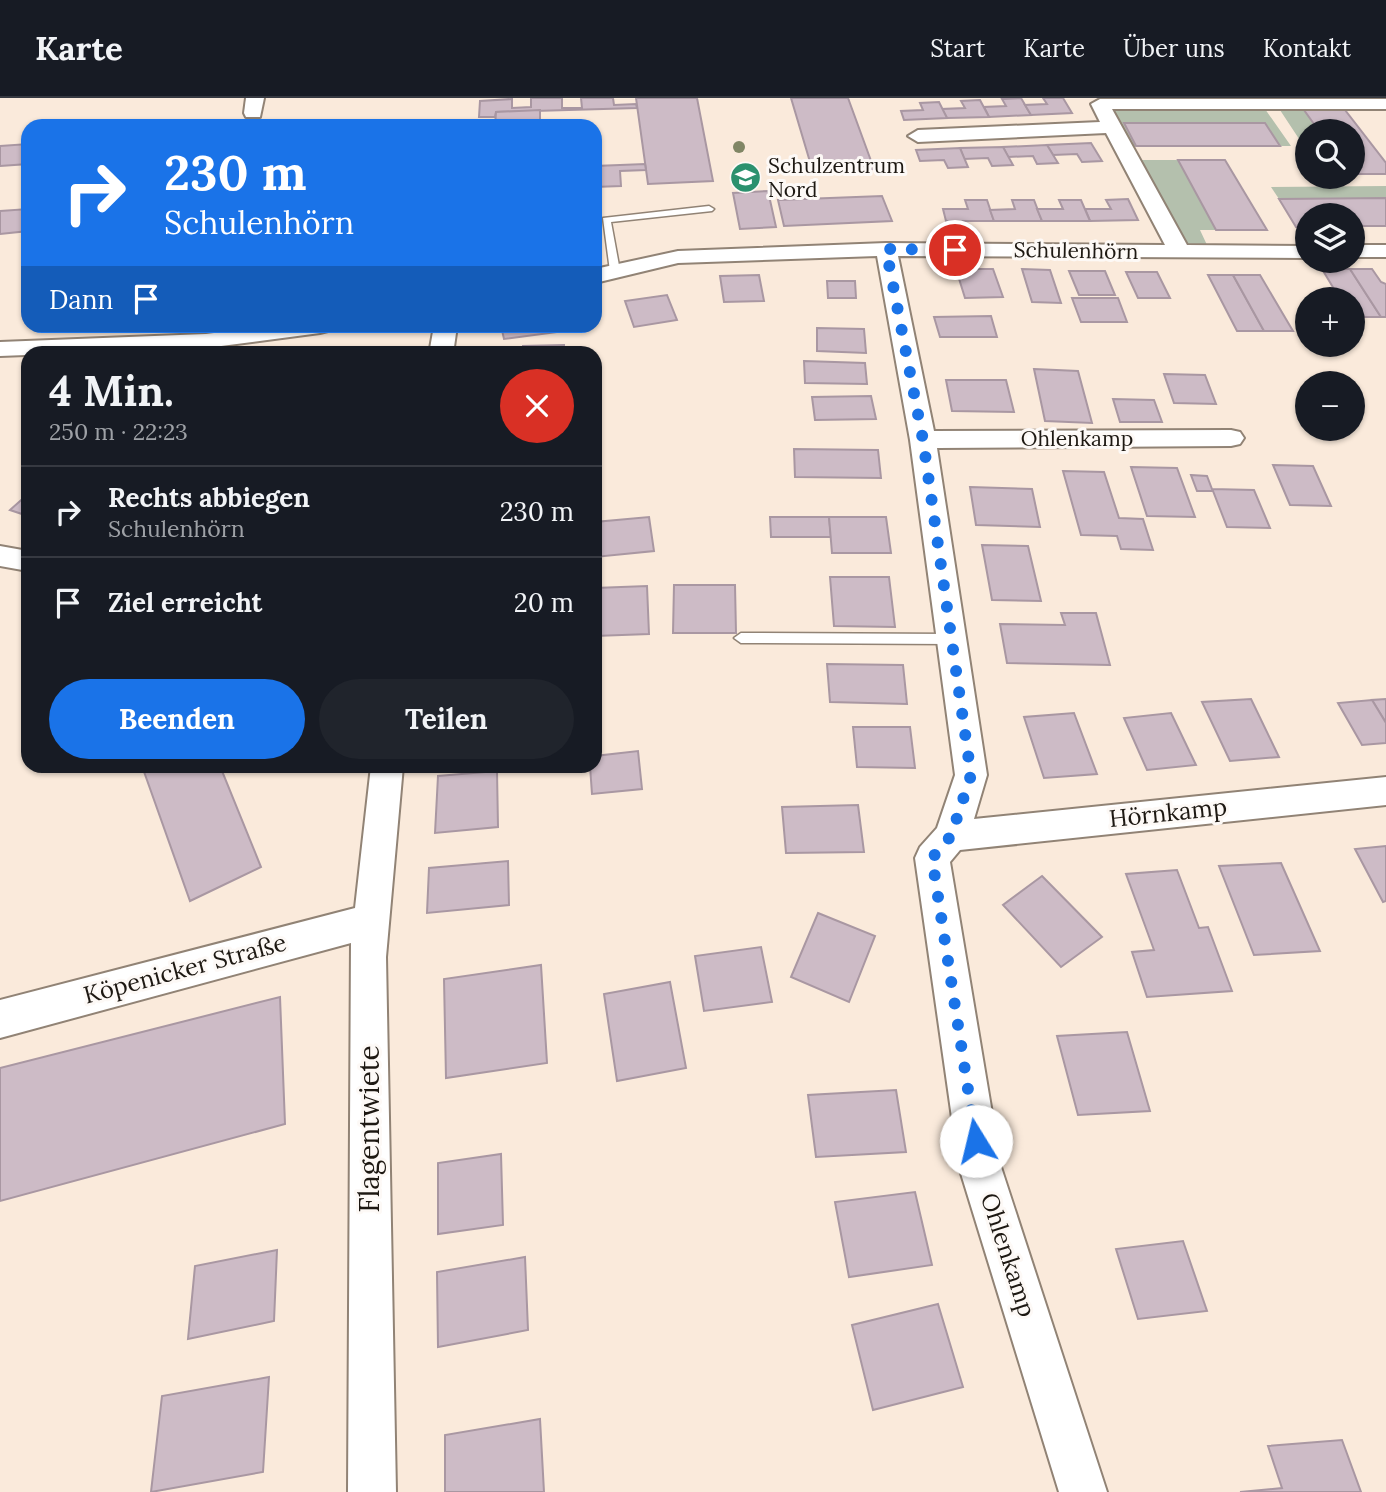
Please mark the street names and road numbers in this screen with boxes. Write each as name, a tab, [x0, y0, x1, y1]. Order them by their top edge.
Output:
street label: Schulenhörn	[1013, 236, 1139, 265]
street label: Ohlenkamp	[1021, 425, 1133, 452]
street label: Hörnkamp	[1108, 791, 1228, 834]
street label: Köpenicker Straße	[80, 927, 290, 1010]
street label: Flagentwiete	[351, 1045, 387, 1213]
street label: Ohlenkamp	[974, 1189, 1043, 1321]

